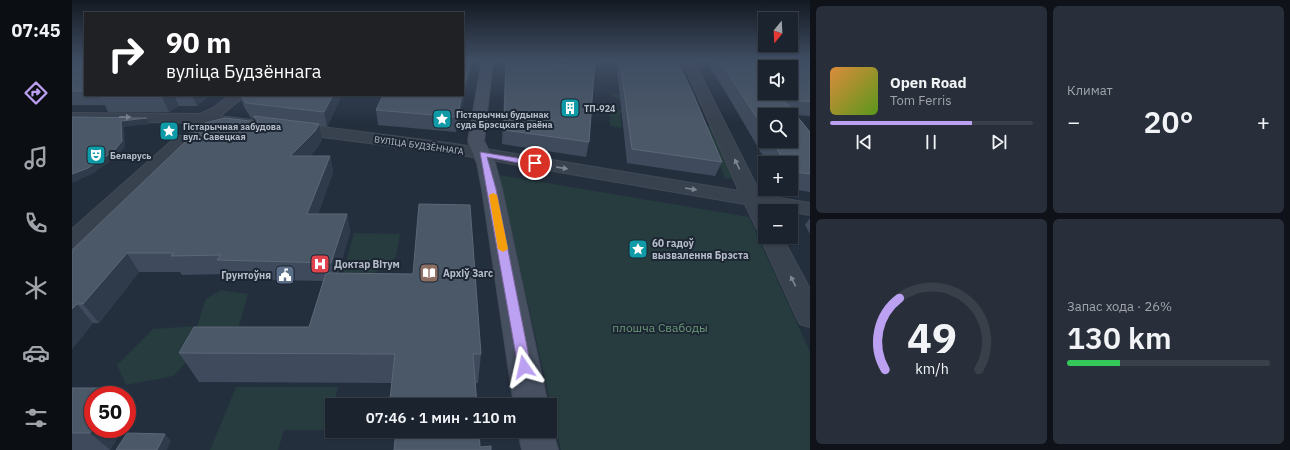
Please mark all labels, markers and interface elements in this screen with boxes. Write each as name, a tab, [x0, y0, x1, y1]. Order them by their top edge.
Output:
north arrow	[758, 12, 798, 52]
map controls	[758, 12, 798, 244]
text: 07:45	[11, 19, 61, 42]
text: 90 m	[166, 24, 231, 61]
icon: right	[100, 28, 152, 80]
text: вуліца Будзённага	[166, 60, 321, 83]
button: sound	[758, 60, 798, 100]
text: Open Road	[890, 73, 967, 92]
icon: directions	[22, 79, 50, 107]
text: Климат	[1067, 82, 1113, 99]
text: Tom Ferris	[890, 92, 952, 109]
building icon: ТП-924	[559, 97, 581, 119]
text: 20°	[1143, 102, 1194, 141]
place label: ТП-924	[584, 103, 616, 114]
text: −	[1067, 107, 1080, 136]
text: +	[1257, 107, 1270, 136]
place icon: Гістарычны будынак суда Брэсцкага раёна	[431, 108, 453, 130]
button: search	[758, 108, 798, 148]
place label: Гістарычны будынак суда Брэсцкага раёна	[456, 109, 553, 130]
one-way arrow	[119, 114, 131, 121]
place icon: Гістарычная забудова вул. Савецкая	[158, 120, 180, 142]
place label: Гістарычная забудова вул. Савецкая	[183, 121, 281, 142]
icon: previous	[853, 131, 875, 153]
icon: pause	[920, 131, 942, 153]
icon: next	[988, 131, 1010, 153]
street label: ВУЛІЦА БУДЗЁННАГА	[374, 133, 465, 157]
icon: music	[22, 144, 50, 172]
theatre icon: Беларусь	[85, 144, 107, 166]
pin	[518, 146, 552, 180]
place label: Беларусь	[110, 150, 151, 161]
icon: arrive	[524, 152, 546, 174]
button: +	[758, 156, 798, 196]
one-way arrow	[734, 158, 740, 170]
one-way arrow	[556, 165, 569, 171]
one-way arrow	[685, 186, 697, 192]
button: −	[758, 204, 798, 244]
icon: phone	[22, 209, 50, 237]
place label: 60 гадоў вызвалення Брэста	[652, 237, 749, 262]
place icon: 60 гадоў вызвалення Брэста	[627, 238, 649, 260]
hospital icon: Доктар Вітум	[309, 253, 331, 275]
place label: Доктар Вітум	[334, 258, 400, 271]
library icon: Архіў Загс	[418, 262, 440, 284]
public building icon: Грунтоўня	[274, 264, 296, 286]
place label: Архіў Загс	[443, 267, 493, 280]
place label: Грунтоўня	[221, 269, 271, 282]
icon: climate	[22, 274, 50, 302]
one-way arrow	[790, 275, 796, 286]
text: Запас хода · 26%	[1067, 298, 1172, 315]
text: 49	[907, 309, 956, 363]
text: 130 km	[1067, 318, 1172, 357]
park label: плошча Свабоды	[612, 320, 708, 335]
icon: car	[22, 339, 50, 367]
position arrow	[503, 346, 545, 388]
text: km/h	[915, 358, 948, 377]
speed limit sign: 50	[84, 386, 136, 438]
icon: filters	[22, 404, 50, 432]
text: 07:46 · 1 мин · 110 m	[366, 408, 516, 427]

